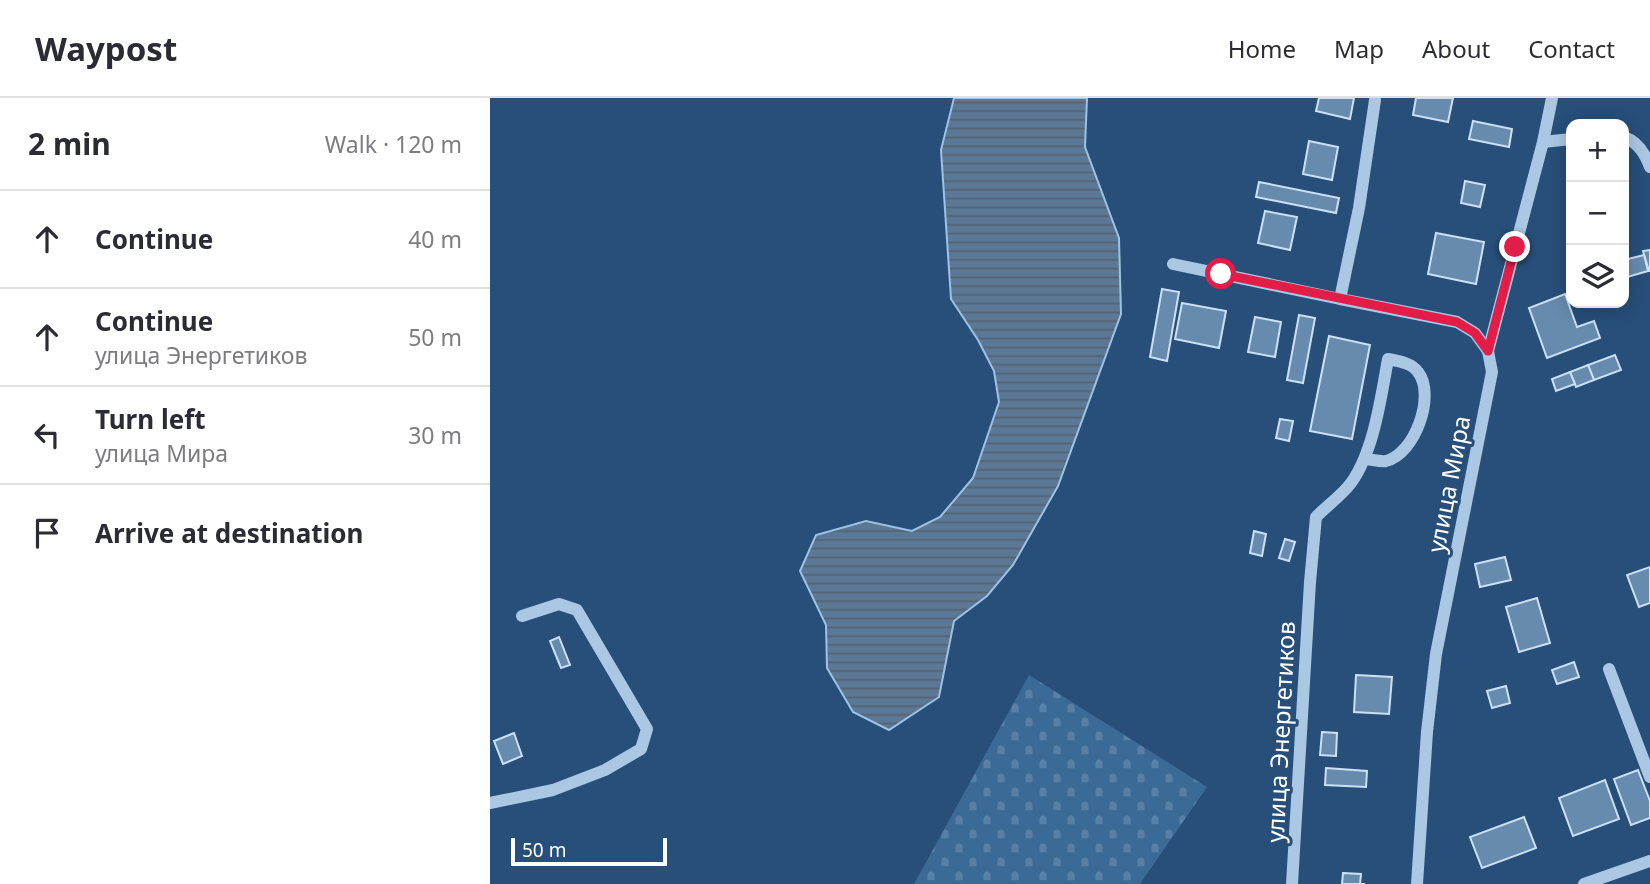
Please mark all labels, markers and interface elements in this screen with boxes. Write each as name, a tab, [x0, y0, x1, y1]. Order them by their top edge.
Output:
text: Waypost	[35, 26, 177, 71]
text: Home	[1228, 32, 1296, 65]
text: Map	[1334, 32, 1384, 65]
text: About	[1422, 32, 1490, 65]
text: Contact	[1528, 32, 1615, 65]
map controls	[1566, 119, 1629, 308]
button: +	[1566, 119, 1629, 182]
text: 2 min	[28, 123, 111, 164]
text: Walk · 120 m	[325, 128, 462, 160]
button: −	[1566, 182, 1629, 245]
icon: ahead	[28, 220, 66, 258]
text: Continue	[95, 221, 213, 257]
text: 40 m	[408, 223, 462, 255]
route end	[1499, 231, 1530, 262]
button: layers	[1566, 245, 1629, 308]
route start	[1205, 258, 1236, 289]
text: Continue	[95, 303, 213, 339]
icon: ahead	[28, 318, 66, 356]
text: 50 m	[408, 321, 462, 353]
text: улица Энергетиков	[95, 339, 308, 371]
text: Turn left	[95, 401, 206, 437]
street label: улица Мира	[1419, 413, 1477, 555]
icon: left	[28, 416, 66, 454]
text: 30 m	[408, 419, 462, 451]
text: улица Мира	[95, 437, 228, 469]
icon: arrive	[28, 514, 66, 552]
text: Arrive at destination	[95, 515, 364, 551]
street label: улица Энергетиков	[1258, 620, 1302, 844]
scale bar	[511, 835, 667, 867]
text: 50 m	[522, 837, 566, 863]

